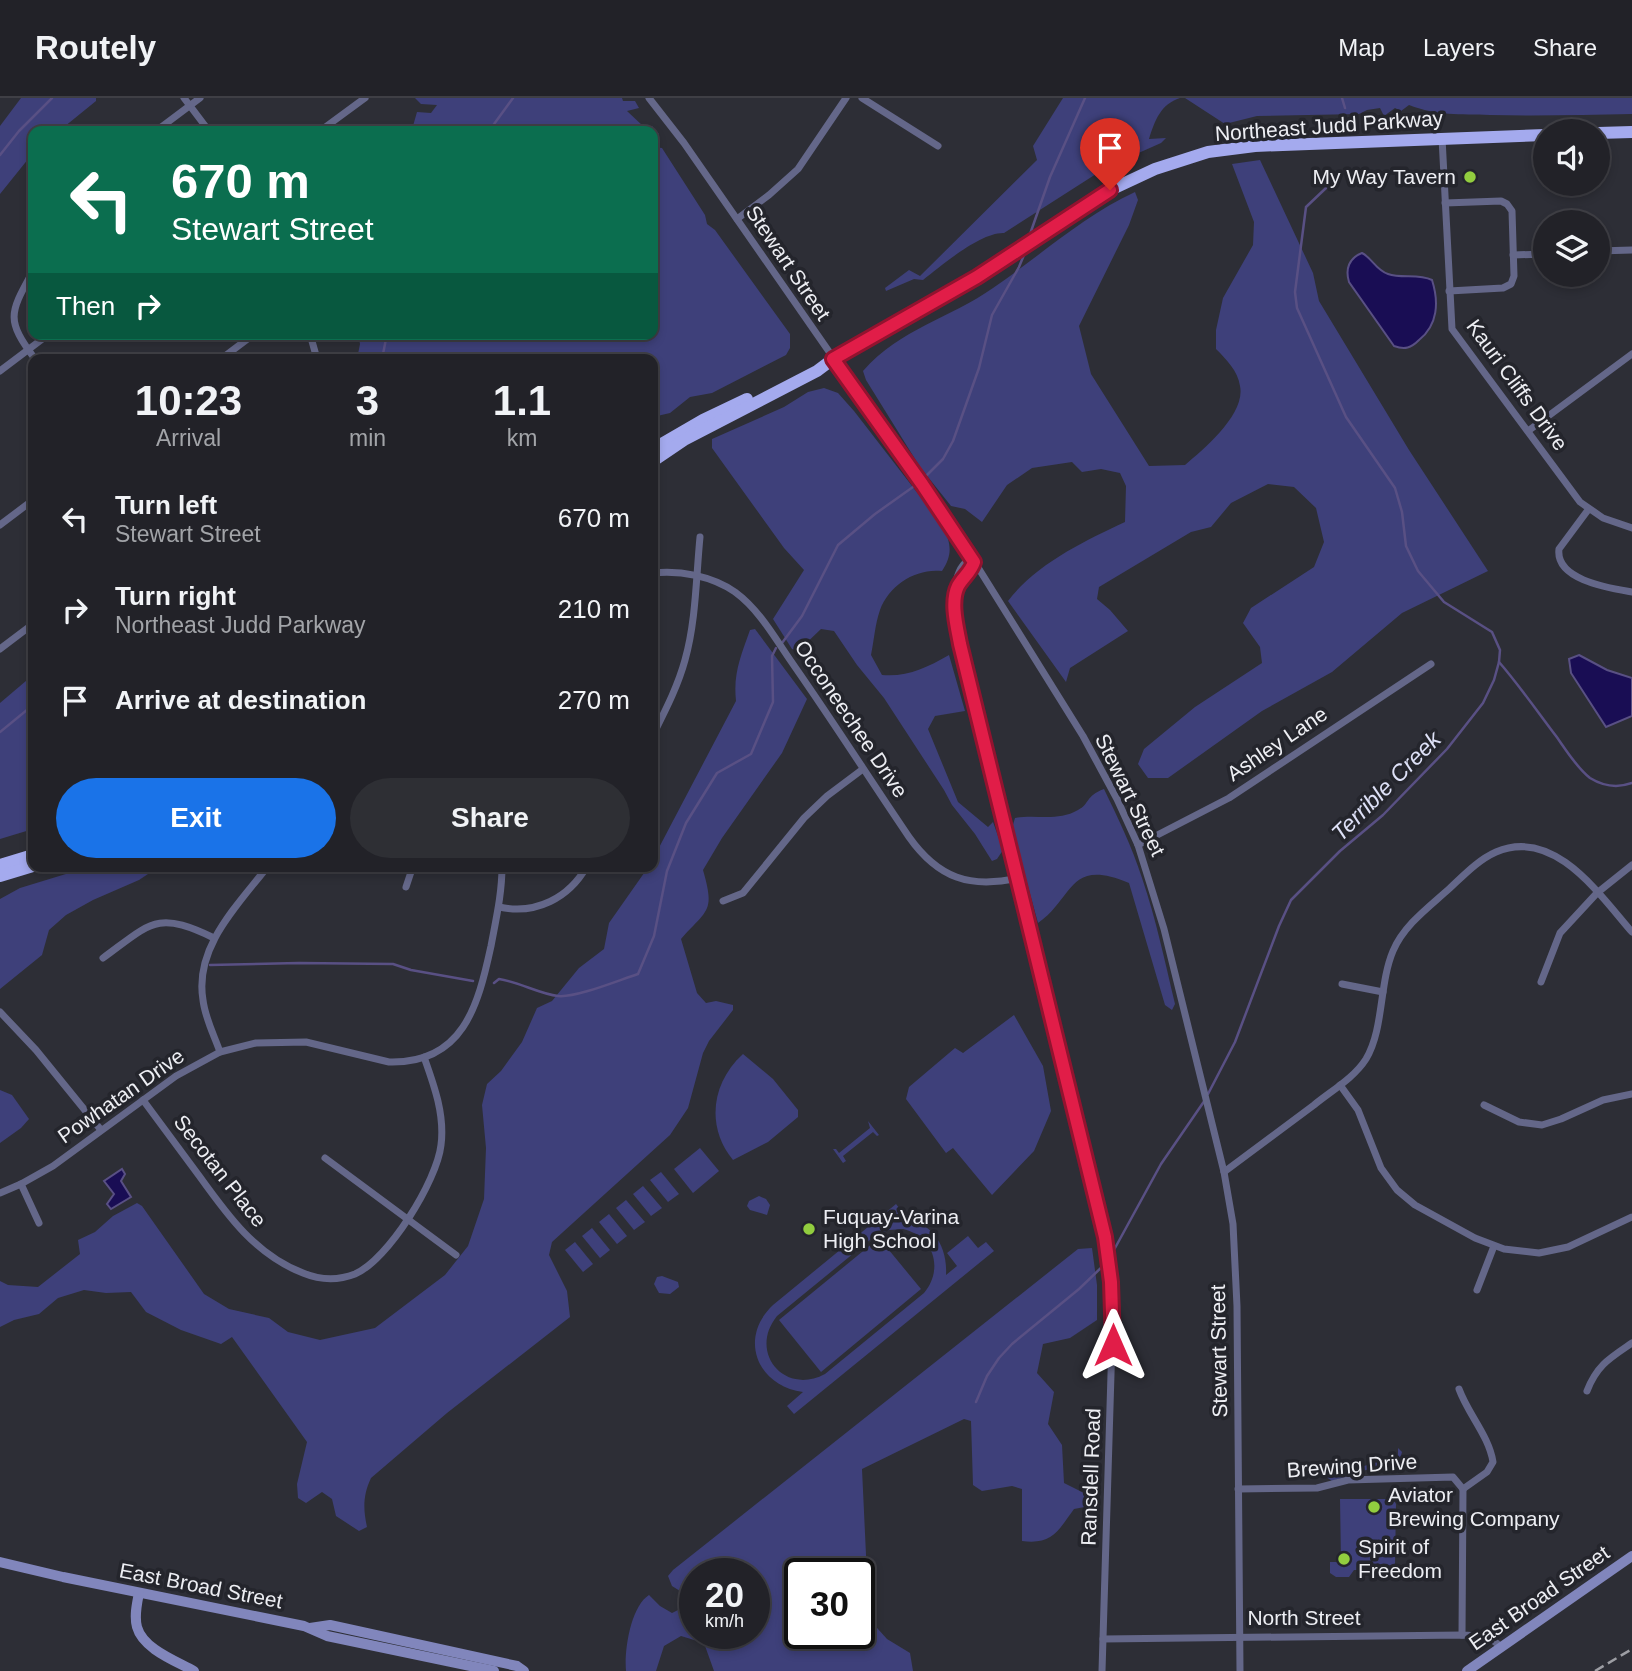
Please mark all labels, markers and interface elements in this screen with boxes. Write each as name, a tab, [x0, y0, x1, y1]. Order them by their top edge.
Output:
text: Routely	[35, 29, 156, 66]
text: Map	[1338, 34, 1385, 61]
text: Layers	[1423, 34, 1495, 61]
text: Share	[1533, 34, 1597, 61]
street label: Northeast Judd Parkway	[1214, 106, 1444, 145]
pin	[1080, 118, 1140, 190]
map controls	[1533, 119, 1610, 287]
button: sound	[1533, 119, 1610, 196]
icon: arrive	[1091, 129, 1129, 167]
icon: left	[56, 154, 147, 245]
text: 670 m	[171, 154, 310, 208]
place label: My Way Tavern	[1312, 165, 1456, 188]
marker: My Way Tavern	[1462, 169, 1478, 185]
street label: Stewart Street	[742, 201, 835, 324]
button: layers	[1533, 210, 1610, 287]
text: Stewart Street	[171, 211, 374, 247]
icon: right	[129, 287, 167, 325]
text: Then	[56, 291, 115, 321]
street label: Kauri Cliffs Drive	[1462, 315, 1573, 455]
text: 10:23	[135, 377, 242, 424]
text: 3	[356, 377, 379, 424]
text: 1.1	[493, 377, 551, 424]
text: Arrival	[156, 425, 221, 451]
text: min	[349, 425, 386, 451]
text: km	[507, 425, 537, 451]
text: Turn left	[115, 490, 217, 520]
icon: left	[56, 500, 94, 538]
text: 670 m	[558, 503, 630, 533]
text: Stewart Street	[115, 521, 261, 547]
text: Turn right	[115, 581, 236, 611]
icon: right	[56, 591, 94, 629]
text: 210 m	[558, 594, 630, 624]
text: Northeast Judd Parkway	[115, 612, 366, 638]
street label: Occoneechee Drive	[790, 636, 913, 802]
icon: arrive	[56, 682, 94, 720]
text: Arrive at destination	[115, 685, 366, 715]
text: 270 m	[558, 685, 630, 715]
street label: Ashley Lane	[1222, 702, 1331, 785]
water label: Terrible Creek	[1326, 725, 1447, 846]
street label: Stewart Street	[1091, 730, 1170, 860]
button: Exit	[56, 778, 336, 858]
button: Share	[350, 778, 630, 858]
street label: Powhatan Drive	[53, 1044, 188, 1148]
street label: Secotan Place	[170, 1110, 271, 1231]
place label: Fuquay-Varina High School	[823, 1205, 960, 1252]
marker: Fuquay-Varina High School	[801, 1221, 817, 1237]
street label: Stewart Street	[1206, 1284, 1231, 1418]
position arrow	[1076, 1308, 1150, 1382]
street label: Ransdell Road	[1077, 1408, 1104, 1546]
street label: Brewing Drive	[1286, 1449, 1418, 1482]
place label: Aviator Brewing Company	[1388, 1483, 1560, 1530]
marker: Aviator Brewing Company	[1366, 1499, 1382, 1515]
place label: Spirit of Freedom	[1358, 1535, 1442, 1582]
street label: East Broad Street	[1464, 1541, 1613, 1655]
marker: Spirit of Freedom	[1336, 1551, 1352, 1567]
street label: East Broad Street	[118, 1558, 285, 1613]
speed limit sign: 30	[784, 1558, 875, 1649]
text: 20	[705, 1575, 744, 1614]
street label: North Street	[1247, 1606, 1361, 1629]
text: km/h	[705, 1611, 744, 1631]

